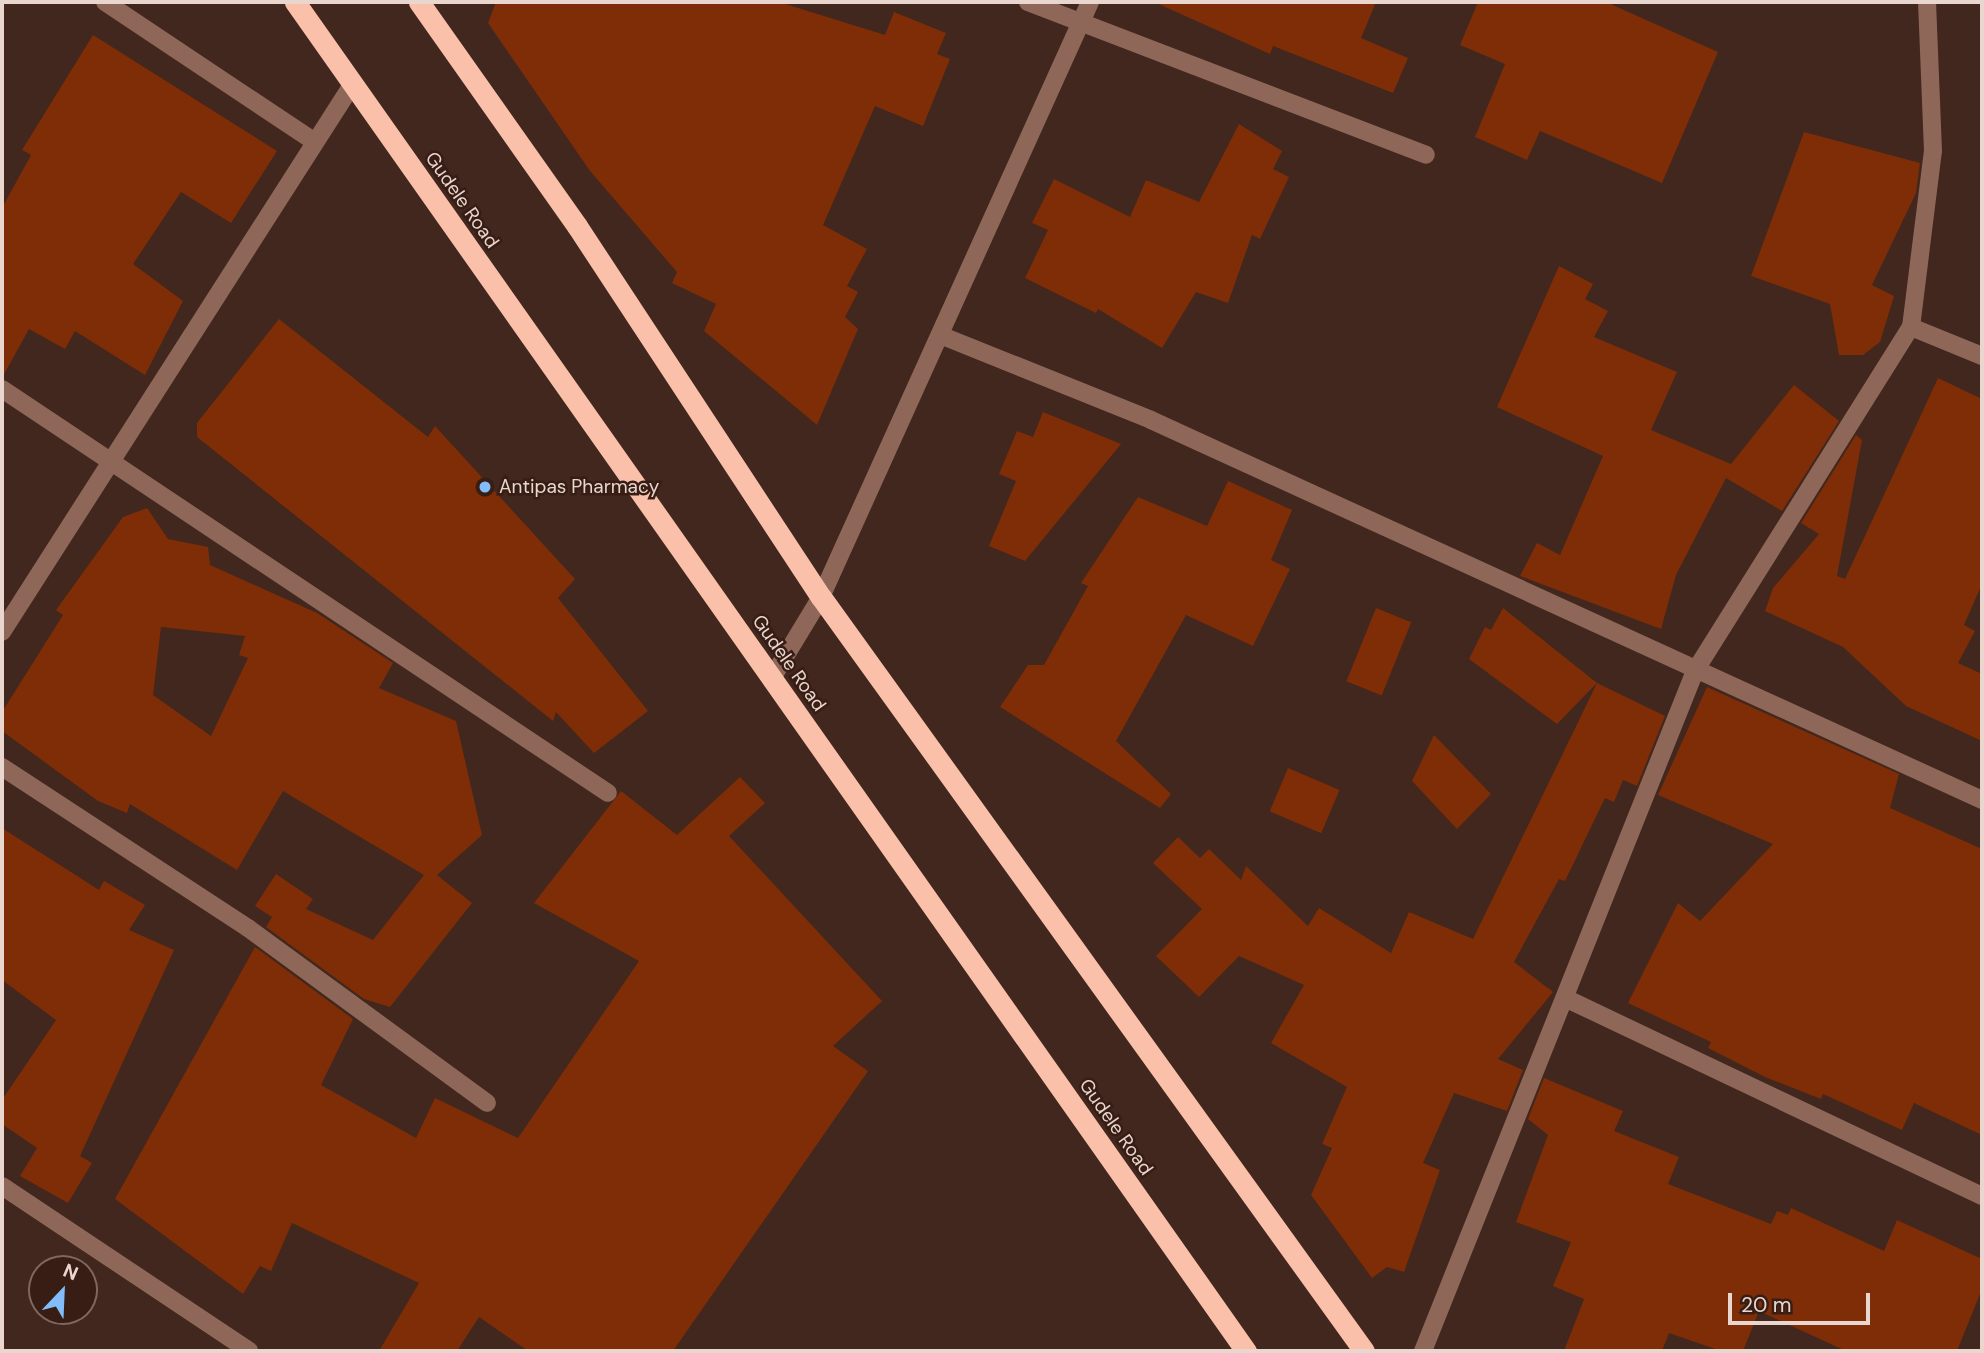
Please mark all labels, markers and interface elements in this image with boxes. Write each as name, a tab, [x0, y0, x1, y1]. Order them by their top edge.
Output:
street label: Gudele Road	[420, 147, 504, 253]
place label: Antipas Pharmacy	[499, 476, 659, 498]
marker: Antipas Pharmacy	[477, 479, 493, 495]
street label: Gudele Road	[747, 610, 831, 716]
street label: Gudele Road	[1074, 1074, 1158, 1180]
north arrow	[28, 1255, 98, 1325]
text: N	[59, 1258, 82, 1286]
scale bar	[1732, 1280, 1874, 1324]
text: 20 m	[1741, 1291, 1792, 1319]

